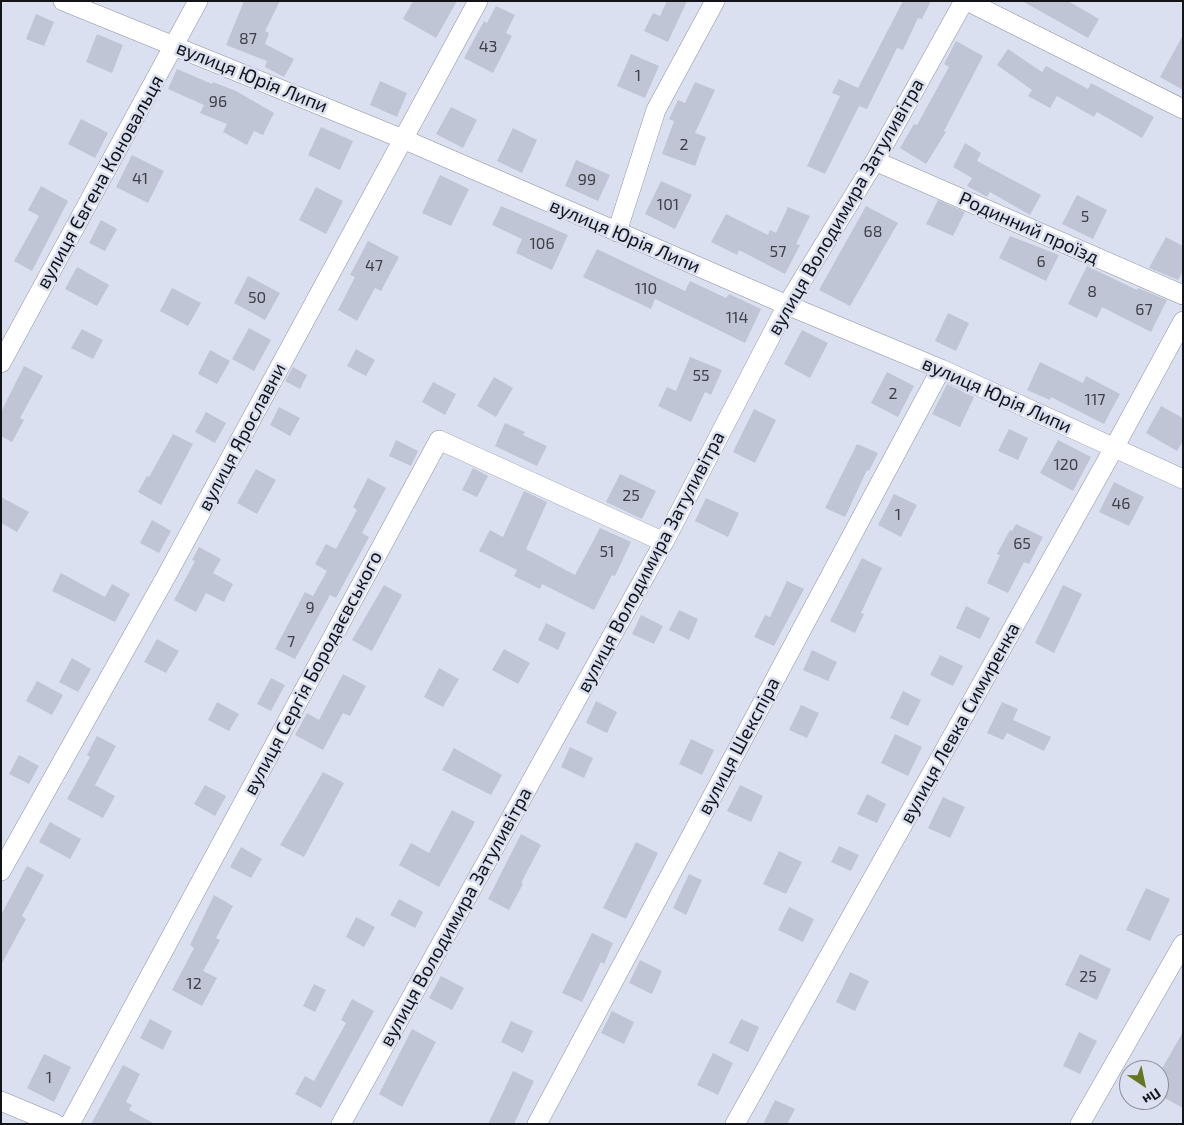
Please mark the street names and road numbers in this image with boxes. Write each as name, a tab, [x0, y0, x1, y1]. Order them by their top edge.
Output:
street label: вулиця Юрія Липи	[173, 36, 331, 118]
street label: вулиця Євгена Коновальця	[32, 71, 168, 293]
street label: вулиця Володимира Затуливітра	[763, 75, 929, 339]
street label: Родинний проїзд	[955, 187, 1103, 269]
street label: вулиця Юрія Липи	[546, 194, 704, 278]
street label: вулиця Юрія Липи	[919, 352, 1075, 438]
street label: вулиця Ярославни	[193, 359, 291, 515]
street label: вулиця Володимира Затуливітра	[572, 428, 730, 696]
street label: вулиця Сергія Бородаєвського	[239, 547, 387, 799]
street label: вулиця Левка Симиренка	[895, 619, 1025, 827]
street label: вулиця Шекспіра	[693, 673, 785, 819]
street label: вулиця Володимира Затуливітра	[375, 784, 537, 1050]

